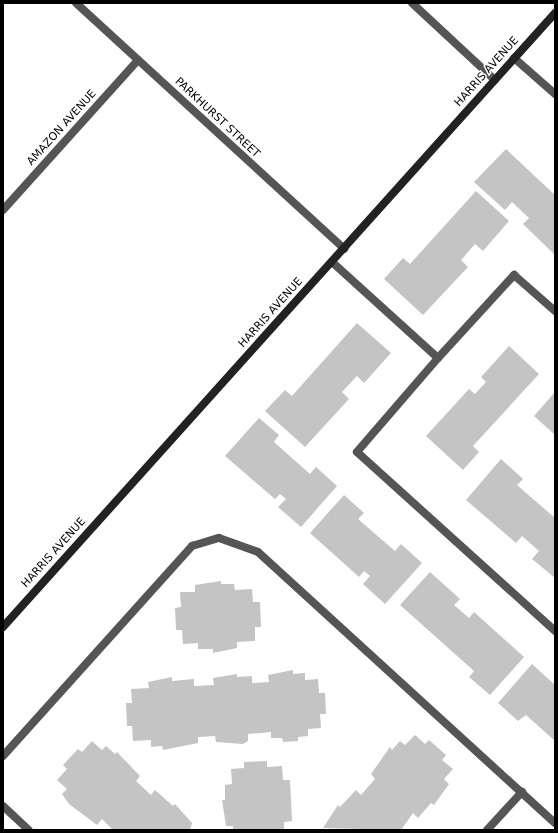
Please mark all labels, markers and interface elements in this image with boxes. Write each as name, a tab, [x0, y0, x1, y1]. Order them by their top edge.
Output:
street label: HARRIS AVENUE	[452, 34, 522, 110]
street label: PARKHURST STREET	[172, 75, 262, 161]
street label: AMAZON AVENUE	[25, 88, 99, 168]
street label: HARRIS AVENUE	[236, 275, 306, 351]
street label: HARRIS AVENUE	[19, 515, 89, 591]

